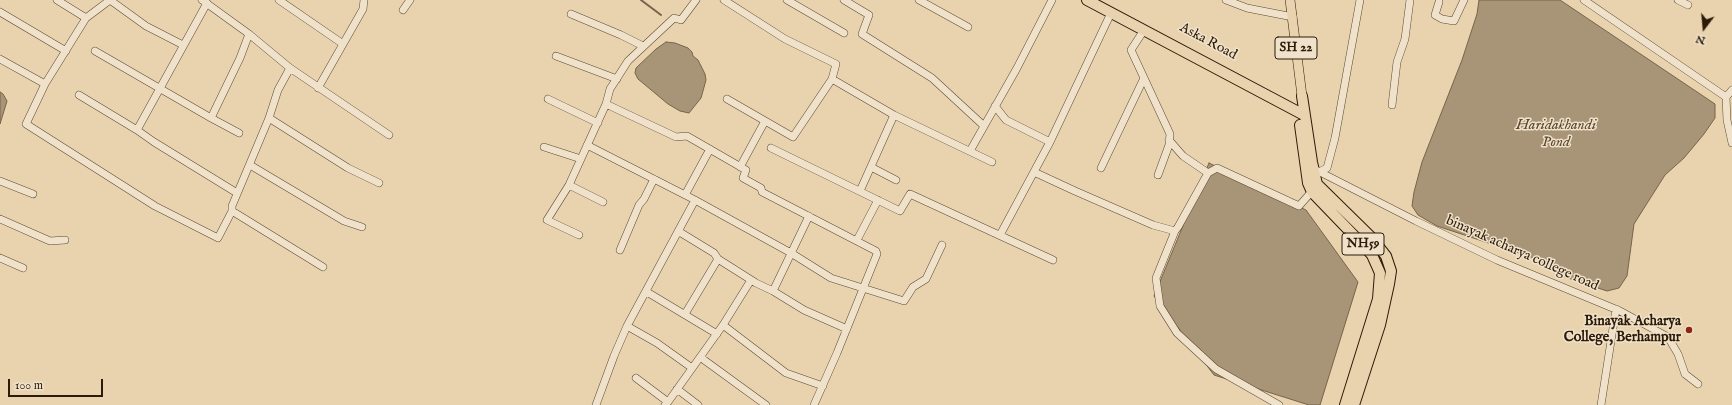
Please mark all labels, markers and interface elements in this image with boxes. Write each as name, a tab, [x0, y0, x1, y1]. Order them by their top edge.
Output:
north arrow	[1684, 8, 1724, 48]
street label: Aska Road	[1176, 20, 1240, 64]
text: N	[1694, 31, 1707, 48]
road number: SH 22	[1275, 37, 1317, 59]
water label: Haridakhandi Pond	[1516, 117, 1596, 152]
street label: binayak acharya college road	[1443, 213, 1601, 295]
road number: NH59	[1342, 233, 1384, 255]
place label: Binayak Acharya College, Berhampur	[1564, 314, 1681, 346]
marker: Binayak Acharya College, Berhampur	[1684, 325, 1694, 335]
scale bar	[10, 371, 105, 397]
text: 100 m	[15, 378, 43, 393]

